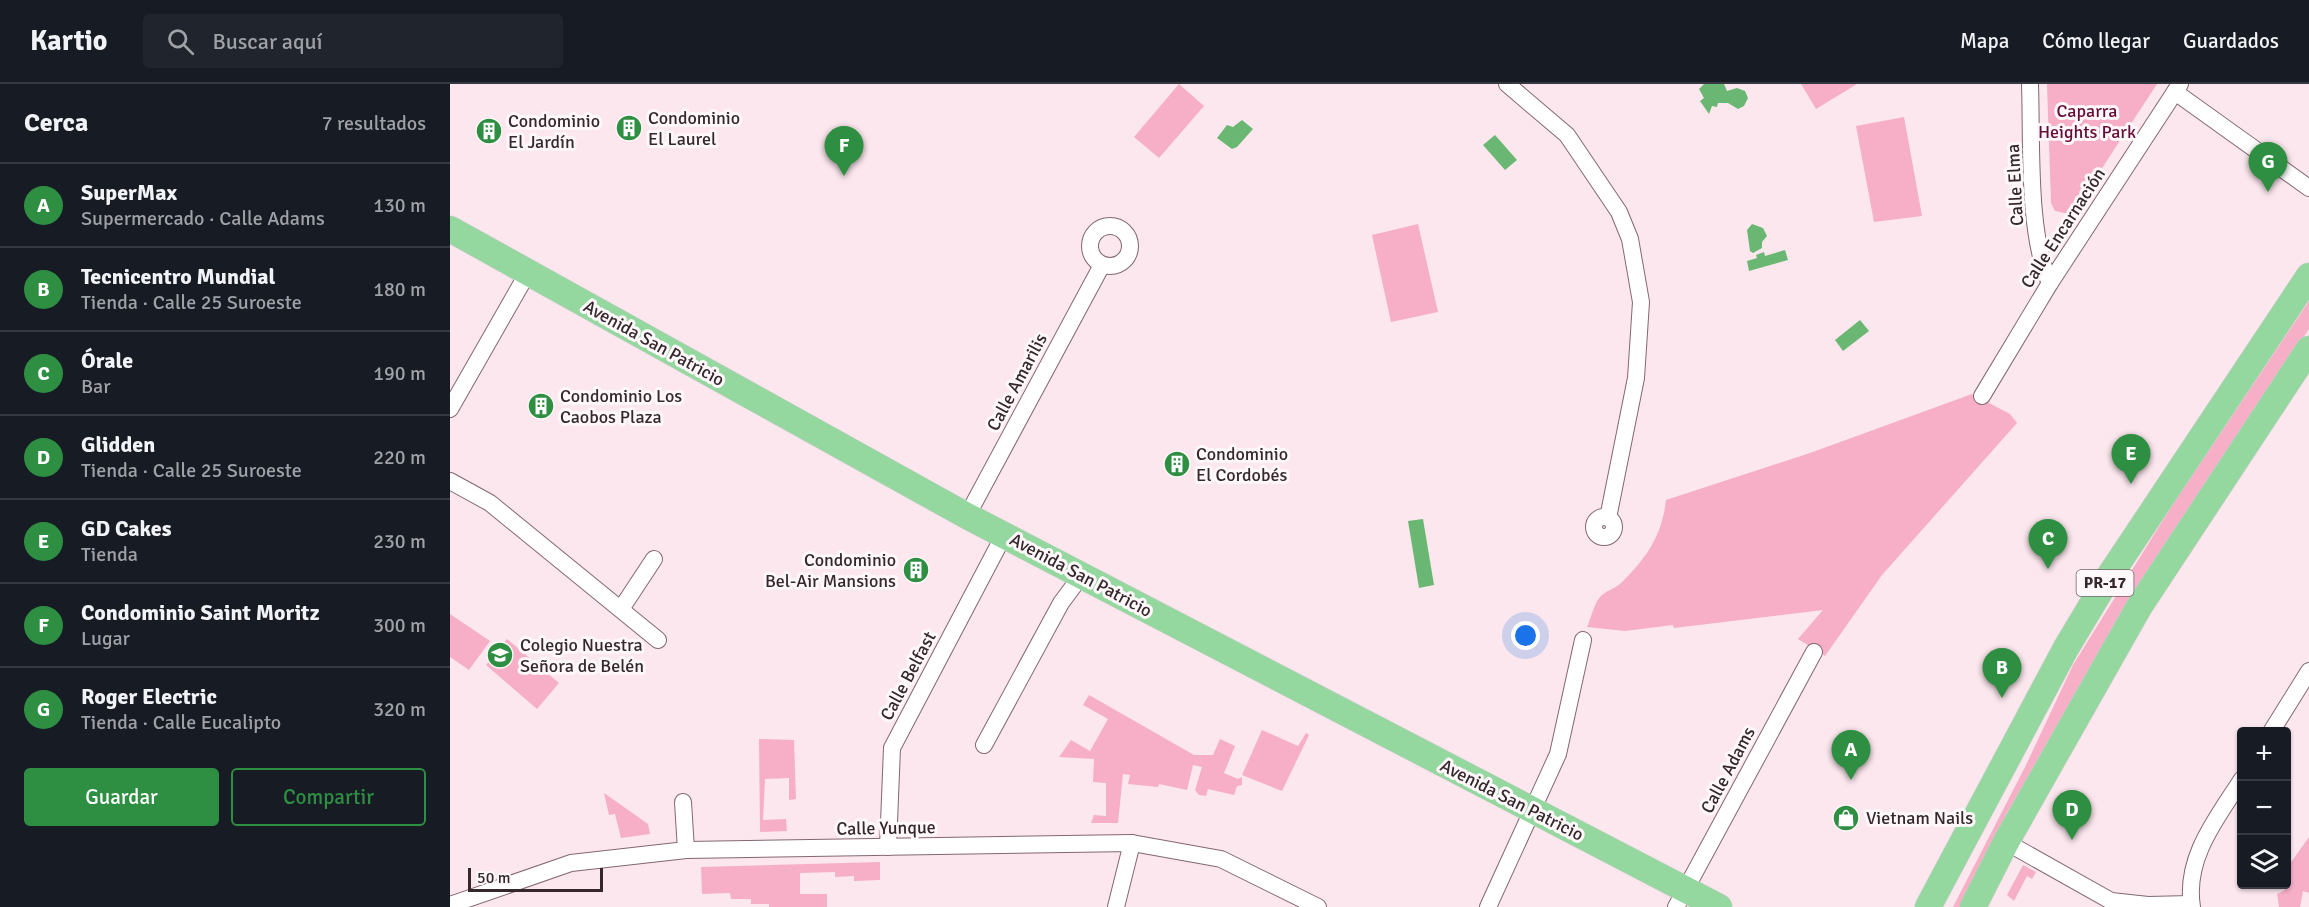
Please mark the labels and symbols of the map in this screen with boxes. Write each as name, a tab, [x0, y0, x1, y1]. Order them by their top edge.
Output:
park label: Caparra Heights Park	[2038, 100, 2136, 143]
place label: Condominio El Laurel	[648, 107, 740, 150]
place label: Condominio El Jardín	[508, 110, 600, 153]
building icon: Condominio El Laurel	[614, 113, 644, 143]
building icon: Condominio El Jardín	[474, 116, 504, 146]
pin: F	[824, 126, 864, 176]
pin: G	[2248, 142, 2288, 192]
street label: Calle Elma	[2002, 143, 2028, 227]
street label: Calle Encarnación	[2016, 164, 2110, 292]
street label: Avenida San Patricio	[580, 295, 728, 391]
street label: Calle Amarilis	[982, 329, 1052, 435]
place label: Condominio Los Caobos Plaza	[560, 385, 682, 428]
building icon: Condominio Los Caobos Plaza	[526, 391, 556, 421]
pin: E	[2112, 434, 2150, 484]
place label: Condominio El Cordobés	[1196, 443, 1288, 486]
building icon: Condominio El Cordobés	[1162, 449, 1192, 479]
pin: C	[2028, 520, 2068, 569]
street label: Avenida San Patricio	[1006, 528, 1156, 622]
place label: Condominio Bel-Air Mansions	[765, 549, 896, 592]
building icon: Condominio Bel-Air Mansions	[901, 555, 931, 585]
road number: PR-17	[2076, 570, 2134, 596]
your location	[1511, 621, 1540, 650]
street label: Calle Belfast	[875, 628, 941, 724]
place label: Colegio Nuestra Señora de Belén	[520, 634, 644, 677]
school or university icon: Colegio Nuestra Señora de Belén	[485, 640, 515, 670]
pin: B	[1982, 648, 2022, 698]
street label: Calle Adams	[1696, 723, 1760, 817]
pin: A	[1832, 730, 1870, 780]
street label: Avenida San Patricio	[1437, 754, 1587, 846]
pin: D	[2052, 790, 2092, 840]
shop icon: Vietnam Nails	[1831, 803, 1861, 833]
place label: Vietnam Nails	[1866, 807, 1973, 829]
street label: Calle Yunque	[836, 816, 936, 840]
scale bar	[468, 865, 603, 892]

